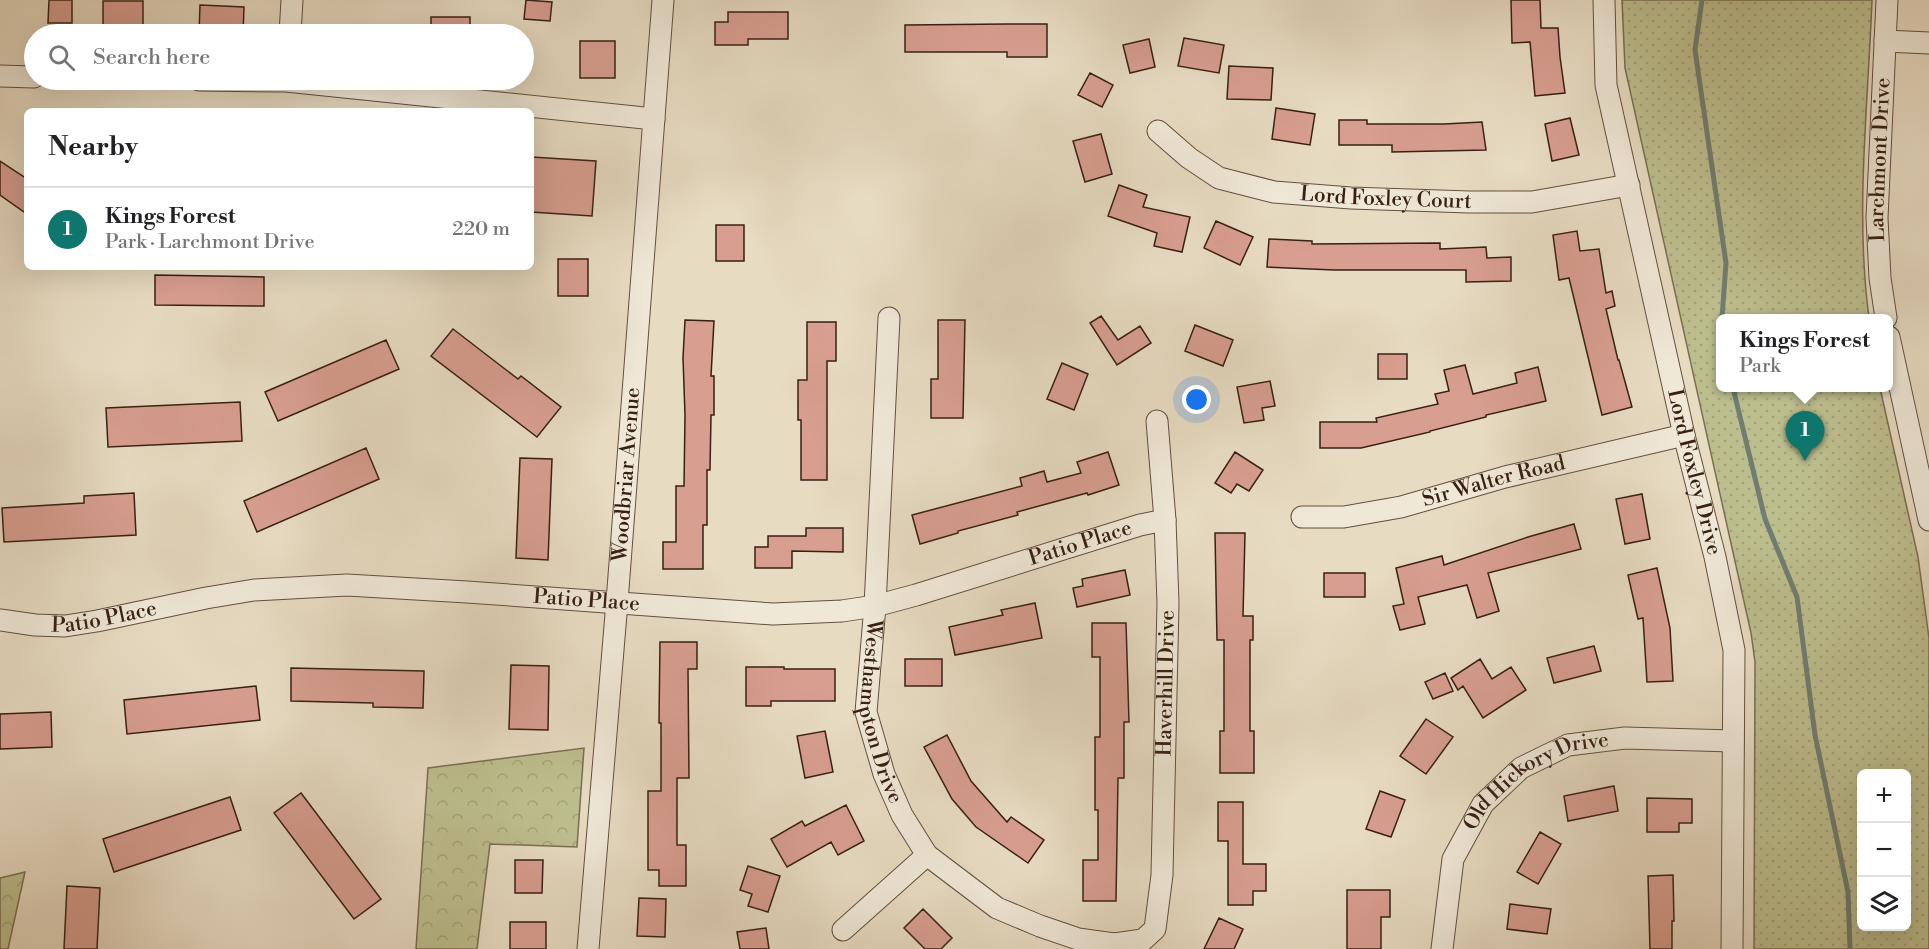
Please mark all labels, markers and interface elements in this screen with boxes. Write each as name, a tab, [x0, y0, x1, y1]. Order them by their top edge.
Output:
search box	[24, 24, 534, 90]
icon: search	[45, 41, 78, 74]
text: Search here	[93, 44, 210, 71]
street label: Larchmont Drive	[1864, 77, 1896, 242]
text: Nearby	[48, 131, 138, 163]
street label: Lord Foxley Court	[1299, 181, 1473, 215]
text: Kings Forest	[105, 203, 236, 230]
text: 1	[63, 217, 72, 242]
text: 220 m	[452, 217, 510, 242]
text: Park · Larchmont Drive	[105, 230, 315, 255]
popup	[1716, 314, 1893, 392]
text: Kings Forest	[1739, 327, 1870, 354]
text: Park	[1739, 354, 1781, 379]
your location	[1182, 385, 1211, 414]
street label: Woodbriar Avenue	[607, 386, 646, 564]
street label: Lord Foxley Drive	[1661, 387, 1727, 558]
pin: 1	[1786, 412, 1824, 461]
street label: Sir Walter Road	[1419, 450, 1568, 513]
street label: Patio Place	[1025, 515, 1135, 572]
street label: Patio Place	[532, 584, 641, 617]
street label: Patio Place	[51, 596, 159, 639]
street label: Haverhill Drive	[1152, 610, 1181, 757]
street label: Westhampton Drive	[852, 617, 908, 808]
street label: Old Hickory Drive	[1458, 727, 1610, 835]
map controls	[1857, 769, 1911, 931]
button: +	[1857, 769, 1911, 823]
button: −	[1857, 823, 1911, 877]
button: layers	[1857, 877, 1911, 931]

